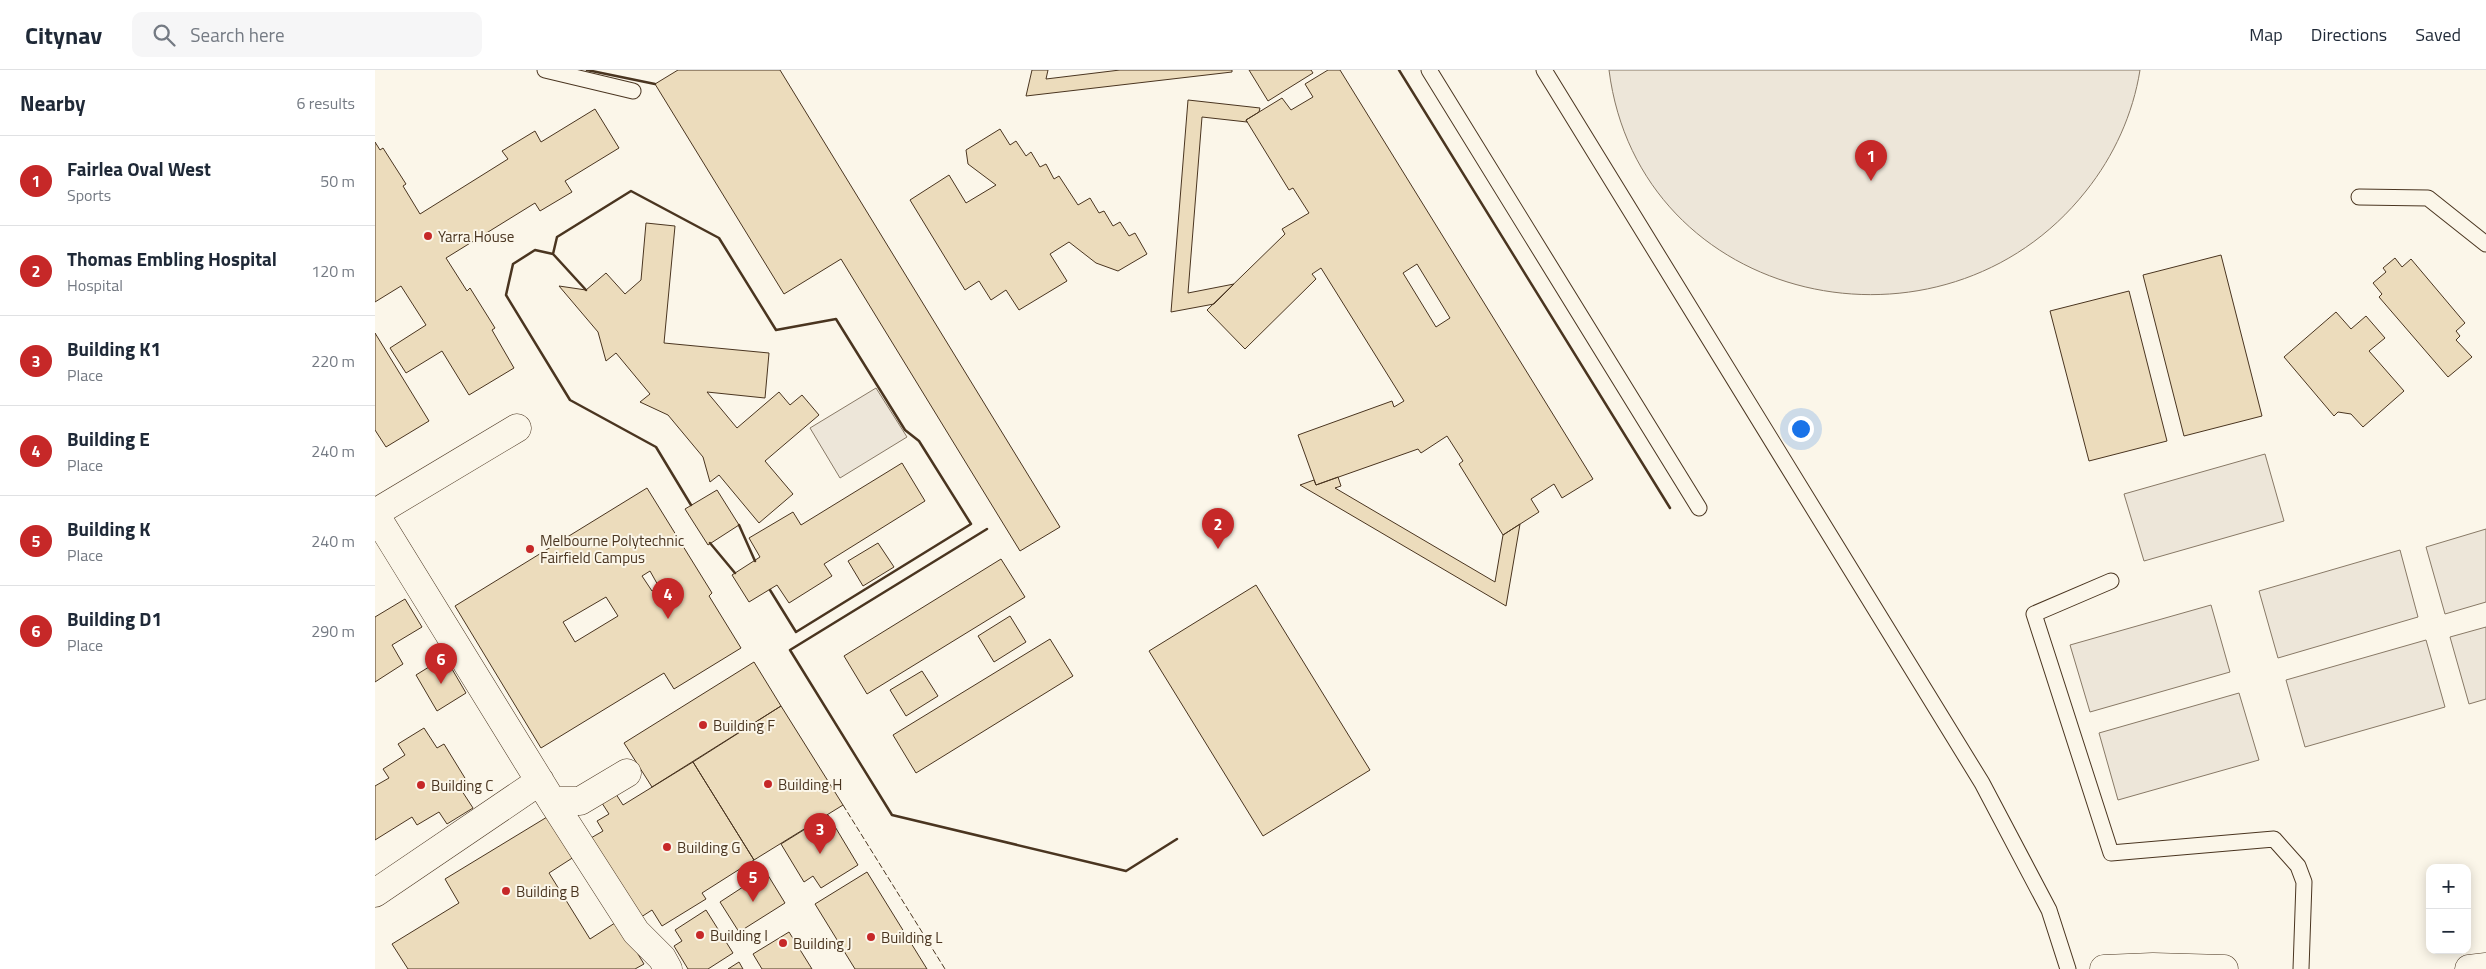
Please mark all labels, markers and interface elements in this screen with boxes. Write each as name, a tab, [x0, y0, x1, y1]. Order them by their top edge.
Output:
search box	[132, 12, 482, 57]
text: Citynav	[25, 17, 102, 53]
text: Search here	[190, 20, 285, 49]
icon: search	[150, 21, 178, 49]
text: Map	[2249, 21, 2283, 48]
text: Directions	[2311, 21, 2387, 48]
text: Saved	[2415, 21, 2461, 48]
text: Nearby	[20, 87, 85, 119]
text: 6 results	[296, 91, 355, 115]
pin: 1	[1855, 140, 1887, 181]
text: Fairlea Oval West	[67, 154, 211, 183]
text: 1	[32, 169, 40, 193]
text: 50 m	[320, 169, 355, 193]
text: Sports	[67, 183, 111, 207]
place label: Yarra House	[438, 225, 514, 248]
marker: Yarra House	[422, 230, 434, 242]
text: Thomas Embling Hospital	[67, 244, 277, 273]
text: 2	[32, 259, 40, 283]
text: 120 m	[311, 259, 355, 283]
text: Hospital	[67, 273, 123, 297]
text: Building K1	[67, 334, 161, 363]
text: 3	[32, 349, 40, 373]
text: 220 m	[311, 349, 355, 373]
text: Place	[67, 363, 103, 387]
your location	[1788, 416, 1814, 442]
text: Building E	[67, 424, 150, 453]
text: 4	[32, 439, 40, 463]
text: 240 m	[311, 439, 355, 463]
text: Place	[67, 453, 103, 477]
pin: 2	[1202, 508, 1234, 549]
text: Building K	[67, 514, 151, 543]
text: 5	[32, 529, 40, 553]
text: 240 m	[311, 529, 355, 553]
place label: Melbourne Polytechnic Fairfield Campus	[540, 529, 684, 569]
text: Place	[67, 543, 103, 567]
marker: Melbourne Polytechnic Fairfield Campus	[524, 543, 536, 555]
pin: 4	[652, 578, 684, 619]
text: Building D1	[67, 604, 162, 633]
text: 6	[32, 619, 40, 643]
text: 290 m	[311, 619, 355, 643]
text: Place	[67, 633, 103, 657]
pin: 6	[425, 643, 457, 684]
place label: Building F	[713, 714, 775, 737]
marker: Building F	[697, 719, 709, 731]
place label: Building H	[778, 773, 842, 796]
place label: Building C	[431, 774, 493, 797]
marker: Building H	[762, 778, 774, 790]
marker: Building C	[415, 779, 427, 791]
pin: 3	[804, 813, 836, 854]
place label: Building G	[677, 836, 740, 859]
marker: Building G	[661, 841, 673, 853]
pin: 5	[737, 861, 769, 902]
map controls	[2426, 864, 2471, 954]
button: +	[2426, 864, 2471, 909]
place label: Building B	[516, 880, 579, 903]
marker: Building B	[500, 885, 512, 897]
button: −	[2426, 909, 2471, 954]
place label: Building I	[710, 924, 768, 947]
place label: Building L	[881, 926, 942, 949]
marker: Building I	[694, 929, 706, 941]
marker: Building L	[865, 931, 877, 943]
place label: Building J	[793, 932, 852, 955]
marker: Building J	[777, 937, 789, 949]

